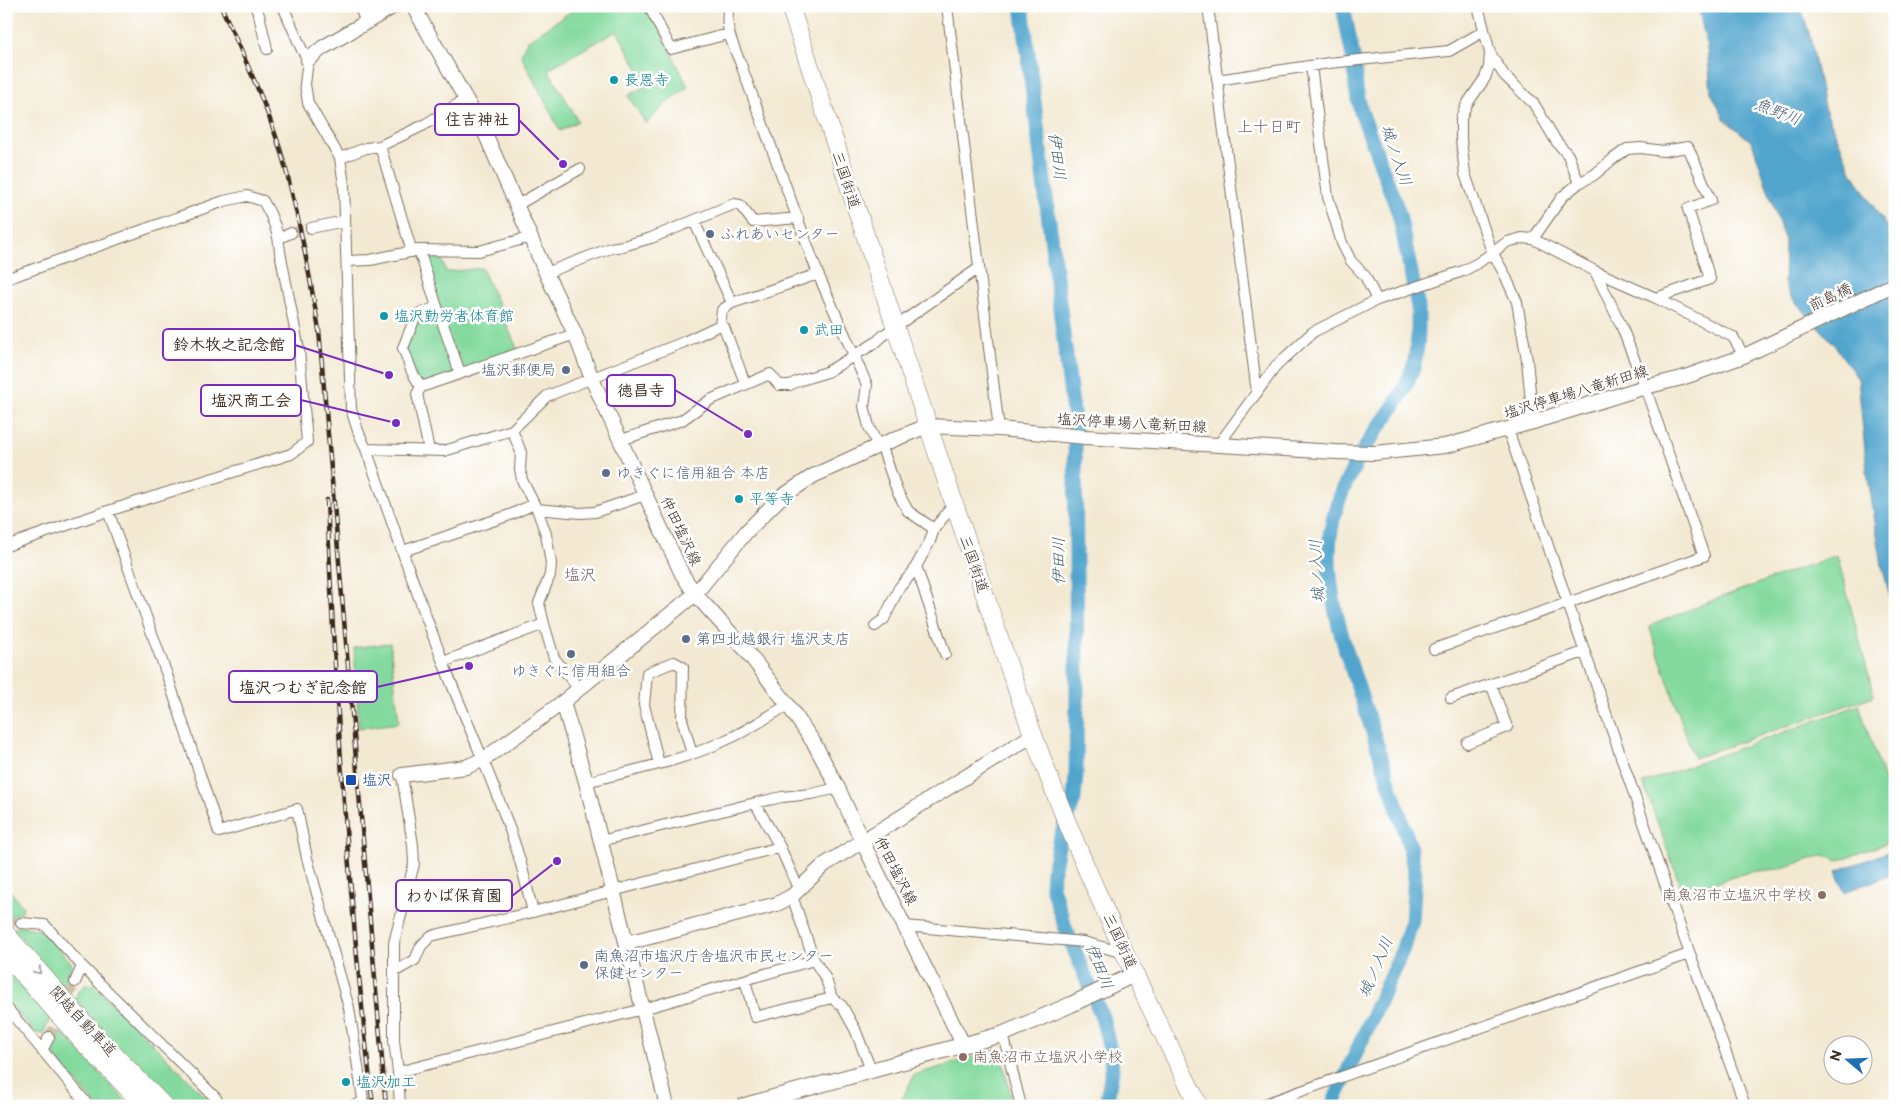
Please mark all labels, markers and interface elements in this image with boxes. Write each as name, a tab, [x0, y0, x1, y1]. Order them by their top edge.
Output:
place label: 長恩寺	[624, 71, 669, 90]
marker: 長恩寺	[608, 74, 620, 86]
water label: 魚野川	[1752, 95, 1803, 130]
callout: 住吉神社	[435, 104, 519, 135]
text: 住吉神社	[445, 111, 509, 130]
district label: 上十日町	[1237, 118, 1301, 137]
water label: 城ノ入川	[1376, 122, 1415, 189]
water label: 伊田川	[1044, 131, 1069, 181]
street label: 三国街道	[827, 149, 864, 212]
place label: ふれあいセンター	[720, 225, 839, 244]
marker: ふれあいセンター	[704, 228, 716, 240]
street label: 前島橋	[1806, 279, 1855, 316]
place label: 塩沢勤労者体育館	[394, 307, 514, 326]
marker: 塩沢勤労者体育館	[378, 310, 390, 322]
place label: 武田	[814, 321, 844, 340]
marker: 武田	[798, 324, 810, 336]
callout: 鈴木牧之記念館	[163, 329, 295, 360]
text: 鈴木牧之記念館	[173, 336, 285, 355]
place label: 塩沢郵便局	[481, 361, 556, 380]
street label: 塩沢停車場八竜新田線	[1502, 361, 1651, 423]
marker: 塩沢郵便局	[560, 364, 572, 376]
callout: 徳昌寺	[607, 375, 675, 406]
text: 徳昌寺	[617, 382, 665, 401]
callout: 塩沢商工会	[201, 385, 301, 416]
text: 塩沢商工会	[211, 392, 291, 411]
street label: 塩沢停車場八竜新田線	[1057, 410, 1207, 437]
place label: ゆきぐに信用組合 本店	[616, 464, 770, 483]
marker: ゆきぐに信用組合 本店	[600, 467, 612, 479]
place label: 平等寺	[749, 490, 794, 509]
street label: 仲田塩沢線	[656, 493, 705, 569]
marker: 平等寺	[733, 493, 745, 505]
street label: 三国街道	[955, 533, 992, 596]
water label: 伊田川	[1050, 537, 1069, 585]
water label: 城ノ入川	[1306, 538, 1329, 603]
district label: 塩沢	[564, 566, 596, 585]
place label: 第四北越銀行 塩沢支店	[696, 630, 850, 649]
marker: 第四北越銀行 塩沢支店	[680, 633, 692, 645]
marker: ゆきぐに信用組合	[565, 648, 577, 660]
place label: ゆきぐに信用組合	[511, 662, 631, 681]
callout: 塩沢つむぎ記念館	[229, 671, 377, 702]
text: 塩沢つむぎ記念館	[239, 679, 367, 698]
place label: 塩沢	[362, 771, 392, 790]
marker: 塩沢	[344, 773, 358, 787]
street label: 仲田塩沢線	[870, 833, 921, 909]
callout: わかば保育園	[396, 880, 512, 911]
place label: 南魚沼市立塩沢中学校	[1662, 886, 1812, 905]
text: わかば保育園	[406, 887, 502, 906]
marker: 南魚沼市立塩沢中学校	[1816, 889, 1828, 901]
street label: 三国街道	[1098, 910, 1141, 972]
water label: 城ノ入川	[1355, 934, 1398, 1001]
water label: 伊田川	[1081, 941, 1116, 992]
place label: 南魚沼市塩沢庁舎塩沢市民センター 保健センター	[594, 947, 833, 983]
marker: 南魚沼市塩沢庁舎塩沢市民センター 保健センター	[578, 959, 590, 971]
one-way arrow	[32, 965, 40, 974]
street label: 関越自動車道	[45, 982, 120, 1061]
north arrow	[1824, 1034, 1874, 1084]
place label: 南魚沼市立塩沢小学校	[973, 1048, 1123, 1067]
text: N	[1826, 1048, 1846, 1064]
marker: 南魚沼市立塩沢小学校	[957, 1051, 969, 1063]
place label: 塩沢加工	[356, 1073, 416, 1092]
marker: 塩沢加工	[340, 1076, 352, 1088]

